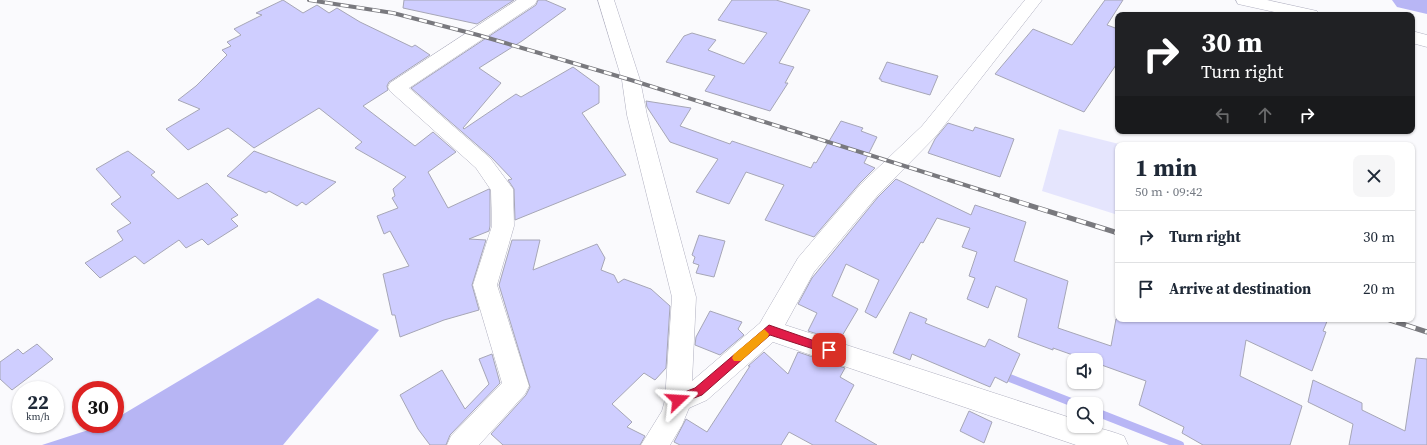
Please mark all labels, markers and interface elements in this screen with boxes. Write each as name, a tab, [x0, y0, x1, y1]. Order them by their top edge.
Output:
text: 30 m	[1201, 23, 1263, 61]
icon: right	[1135, 28, 1187, 80]
text: Turn right	[1201, 59, 1283, 84]
icon: left	[1212, 104, 1234, 126]
icon: ahead	[1254, 104, 1276, 126]
icon: right	[1296, 104, 1318, 126]
text: 1 min	[1135, 151, 1197, 184]
button: close	[1353, 155, 1395, 197]
text: 50 m · 09:42	[1135, 183, 1203, 200]
icon: right	[1135, 226, 1157, 248]
text: Turn right	[1169, 226, 1241, 247]
text: 30 m	[1363, 226, 1395, 247]
icon: arrive	[1135, 278, 1157, 300]
text: Arrive at destination	[1169, 278, 1311, 299]
text: 20 m	[1363, 278, 1395, 299]
pin	[812, 333, 846, 367]
icon: arrive	[818, 339, 840, 361]
map controls	[1067, 353, 1103, 433]
button: sound	[1067, 353, 1103, 389]
position arrow	[657, 379, 699, 421]
speed limit sign: 30	[72, 381, 124, 433]
text: 22	[27, 388, 49, 416]
button: search	[1067, 397, 1103, 433]
text: km/h	[26, 410, 50, 423]

